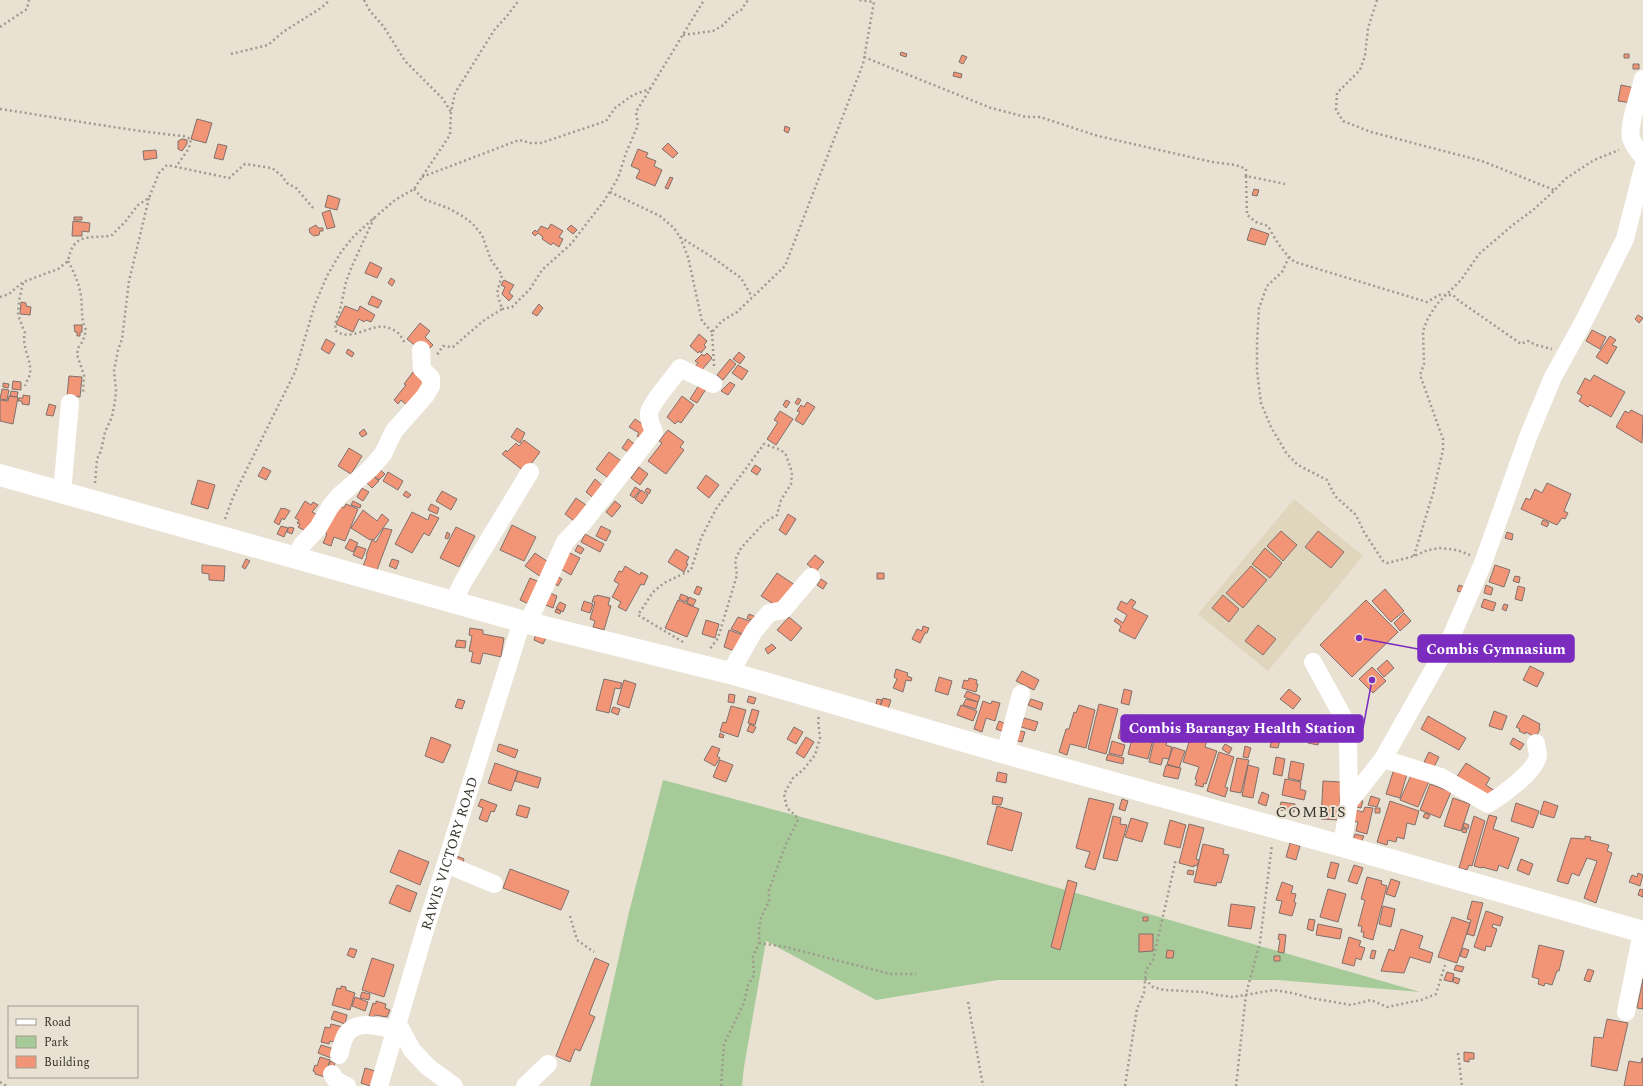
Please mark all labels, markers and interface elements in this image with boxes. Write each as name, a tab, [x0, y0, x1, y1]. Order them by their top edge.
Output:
callout: Combis Gymnasium	[1418, 635, 1574, 662]
text: Combis Gymnasium	[1426, 638, 1566, 661]
callout: Combis Barangay Health Station	[1121, 715, 1363, 742]
text: Combis Barangay Health Station	[1129, 717, 1355, 740]
street label: RAWIS VICTORY ROAD	[415, 774, 483, 933]
district label: COMBIS	[1275, 800, 1347, 824]
legend	[8, 1006, 138, 1078]
text: Road	[44, 1013, 71, 1032]
text: Park	[44, 1033, 69, 1052]
text: Building	[44, 1053, 90, 1072]

